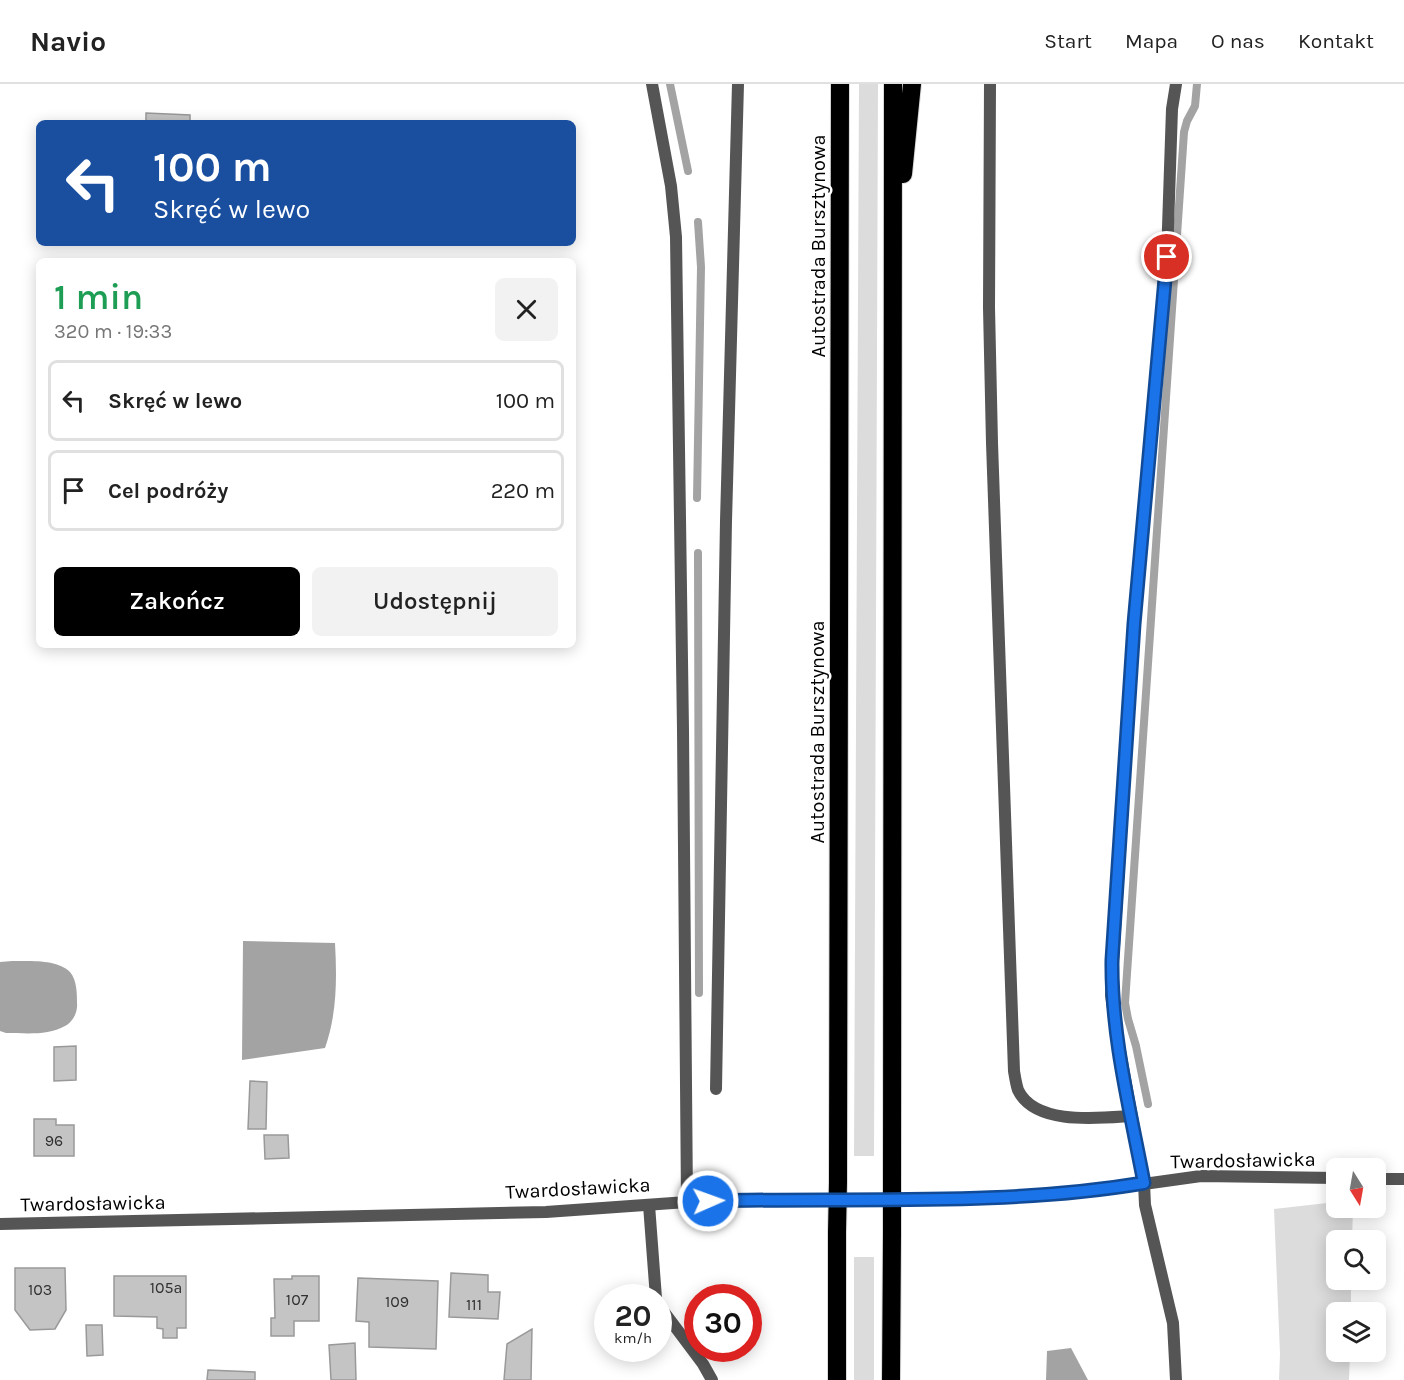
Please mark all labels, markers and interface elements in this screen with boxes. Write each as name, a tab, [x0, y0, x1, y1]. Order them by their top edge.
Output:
text: Navio	[30, 25, 106, 58]
text: Start	[1044, 29, 1092, 53]
text: Mapa	[1125, 29, 1178, 53]
text: O nas	[1211, 29, 1265, 53]
text: Kontakt	[1298, 29, 1374, 53]
street label: Autostrada Bursztynowa	[807, 134, 830, 358]
text: 100 m	[153, 142, 272, 192]
icon: left	[54, 144, 132, 222]
text: Skręć w lewo	[153, 193, 310, 225]
pin	[1141, 231, 1192, 282]
icon: arrive	[1150, 240, 1183, 273]
text: 1 min	[54, 276, 143, 318]
button: close	[495, 278, 558, 341]
text: 320 m · 19:33	[54, 320, 172, 343]
icon: left	[57, 384, 90, 417]
text: Skręć w lewo	[108, 388, 242, 414]
text: 100 m	[496, 388, 555, 414]
icon: arrive	[57, 474, 90, 507]
text: Cel podróży	[108, 478, 228, 504]
text: 220 m	[491, 478, 555, 504]
button: Zakończ	[54, 567, 300, 636]
button: Udostępnij	[312, 567, 558, 636]
street label: Autostrada Bursztynowa	[806, 620, 829, 844]
house number: 96	[45, 1131, 63, 1150]
street label: Twardosławicka	[1170, 1148, 1316, 1173]
north arrow	[1326, 1158, 1386, 1218]
map controls	[1326, 1158, 1386, 1362]
position arrow	[676, 1169, 740, 1233]
street label: Twardosławicka	[505, 1173, 651, 1204]
street label: Twardosławicka	[20, 1191, 166, 1216]
button: search	[1326, 1230, 1386, 1290]
house number: 105a	[150, 1278, 182, 1297]
house number: 103	[28, 1280, 52, 1299]
speed limit sign: 30	[684, 1284, 762, 1362]
house number: 107	[286, 1290, 309, 1309]
house number: 109	[385, 1292, 409, 1311]
house number: 111	[466, 1295, 482, 1314]
text: 20	[614, 1298, 652, 1334]
button: layers	[1326, 1302, 1386, 1362]
text: km/h	[614, 1329, 652, 1347]

